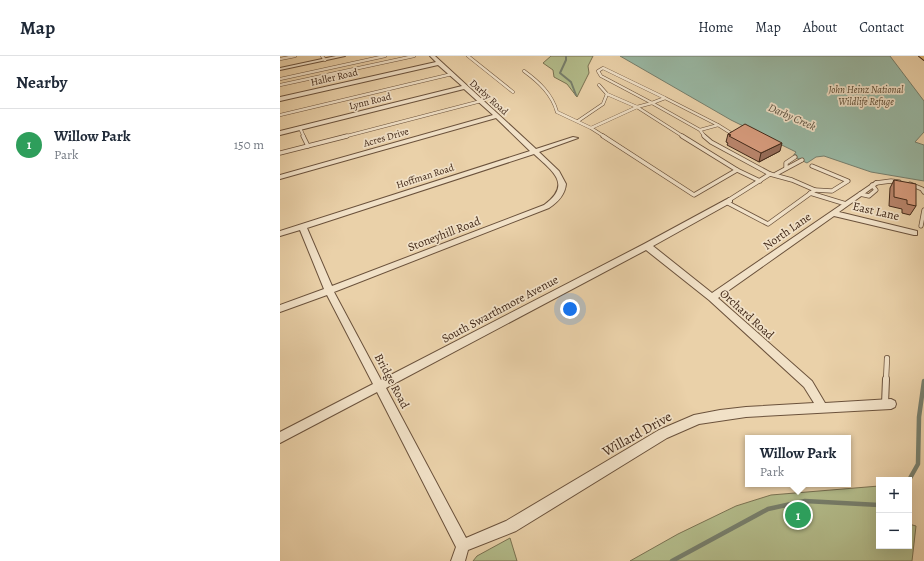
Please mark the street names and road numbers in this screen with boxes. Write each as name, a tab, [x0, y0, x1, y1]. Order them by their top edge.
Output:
street label: Haller Road	[309, 65, 359, 89]
street label: Darby Road	[467, 76, 512, 118]
street label: Lynn Road	[347, 89, 393, 113]
street label: Acres Drive	[361, 124, 411, 150]
street label: Hoffman Road	[395, 160, 456, 191]
street label: East Lane	[851, 198, 901, 224]
street label: North Lane	[760, 209, 814, 253]
street label: Stoneyhill Road	[405, 213, 483, 255]
street label: South Swarthmore Avenue	[439, 271, 561, 347]
street label: Orchard Road	[716, 285, 778, 343]
street label: Bridge Road	[371, 351, 413, 412]
street label: Willard Drive	[598, 407, 675, 461]

